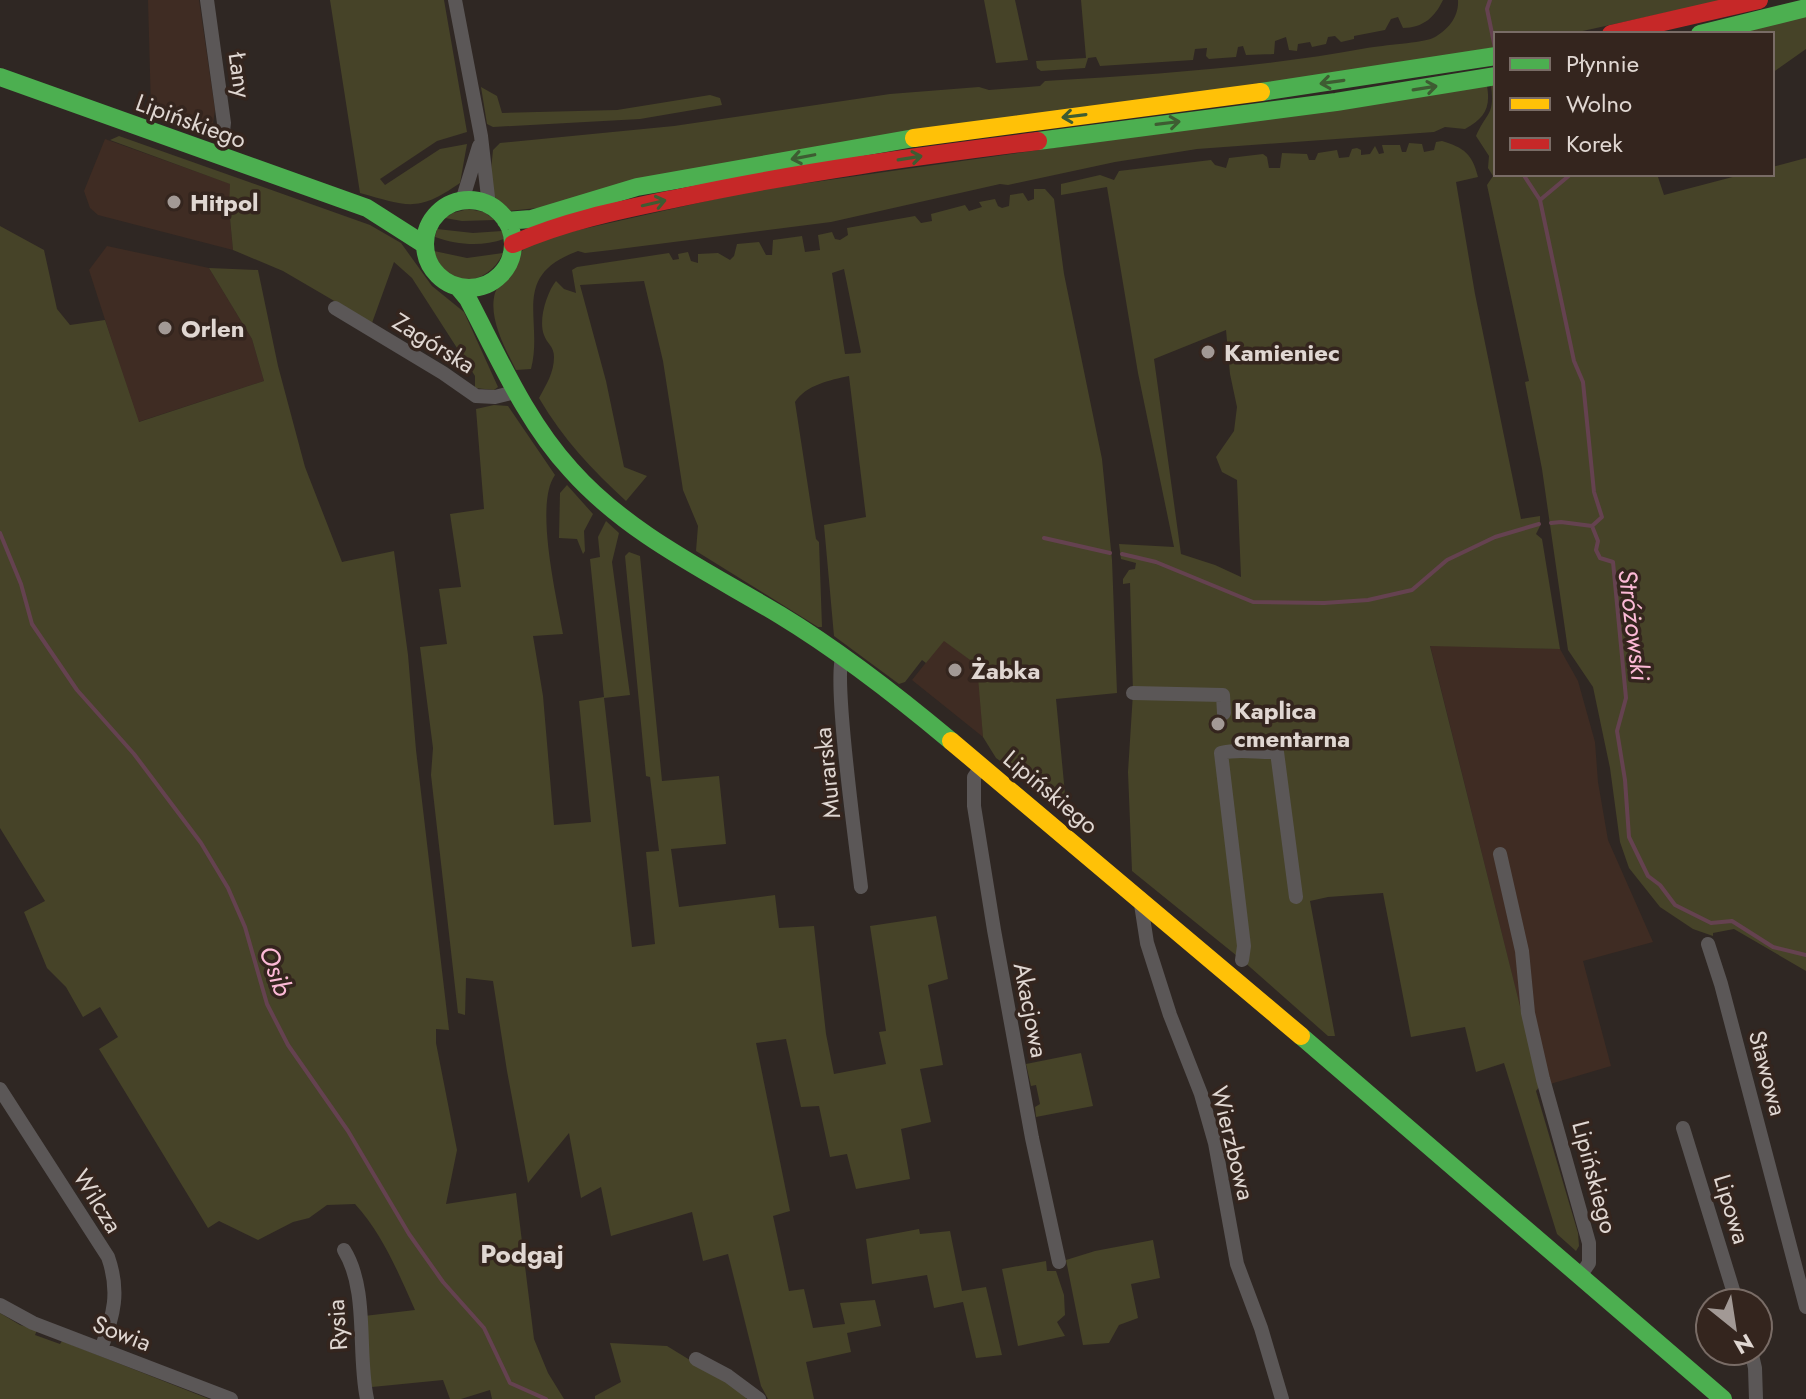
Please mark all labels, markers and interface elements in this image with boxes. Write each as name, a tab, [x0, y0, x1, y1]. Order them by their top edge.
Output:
legend	[1494, 32, 1774, 176]
text: Płynnie	[1566, 46, 1639, 81]
street label: Łany	[219, 49, 261, 100]
one-way arrow	[1320, 75, 1345, 90]
one-way arrow	[1412, 79, 1438, 94]
street label: Lipińskiego	[131, 85, 251, 157]
text: Wolno	[1566, 86, 1632, 121]
one-way arrow	[1062, 109, 1088, 124]
one-way arrow	[1155, 115, 1180, 130]
text: Korek	[1566, 126, 1623, 161]
one-way arrow	[897, 150, 922, 165]
one-way arrow	[791, 151, 816, 166]
place label: Hitpol	[190, 185, 259, 220]
marker: Hitpol	[165, 193, 183, 211]
one-way arrow	[641, 194, 667, 209]
street label: Zagórska	[386, 304, 482, 382]
place label: Orlen	[181, 311, 245, 346]
marker: Orlen	[156, 319, 174, 337]
place label: Kamieniec	[1224, 335, 1340, 370]
marker: Kamieniec	[1199, 343, 1217, 361]
water label: Stróżowski	[1608, 567, 1660, 683]
place label: Żabka	[971, 653, 1040, 688]
marker: Żabka	[946, 661, 964, 679]
place label: Kaplica cmentarna	[1234, 693, 1350, 756]
marker: Kaplica cmentarna	[1209, 715, 1227, 733]
street label: Murarska	[805, 726, 849, 820]
street label: Lipińskiego	[996, 742, 1106, 842]
water label: Osib	[249, 941, 303, 1002]
street label: Akacjowa	[1005, 960, 1057, 1060]
street label: Stawowa	[1740, 1026, 1796, 1120]
street label: Wierzbowa	[1202, 1082, 1264, 1204]
street label: Lipińskiego	[1563, 1117, 1627, 1237]
street label: Wilcza	[65, 1162, 131, 1240]
street label: Lipowa	[1705, 1170, 1759, 1248]
district label: Podgaj	[480, 1235, 564, 1273]
north arrow	[1694, 1287, 1774, 1367]
street label: Rysia	[318, 1298, 356, 1352]
street label: Sowia	[88, 1306, 156, 1360]
text: N	[1728, 1326, 1760, 1363]

